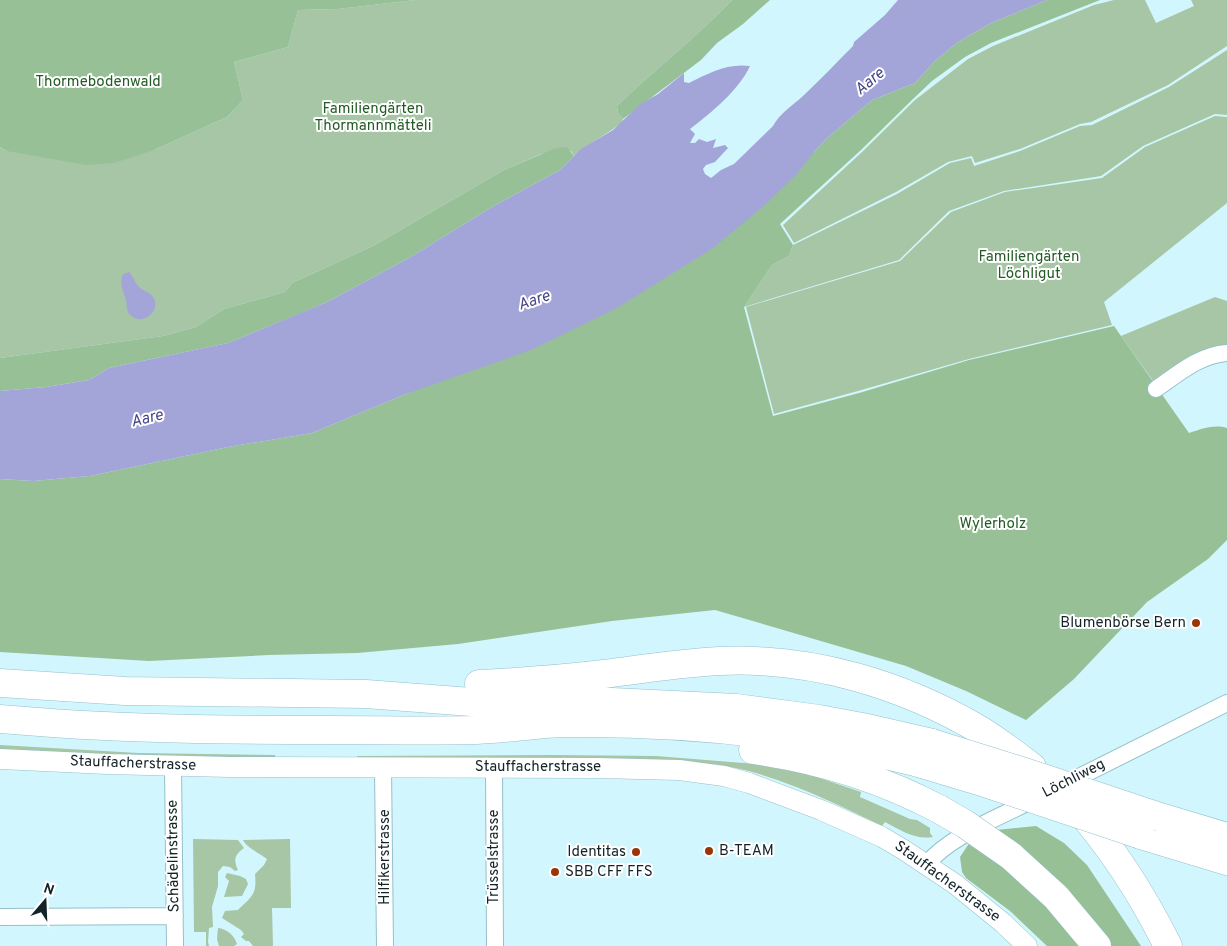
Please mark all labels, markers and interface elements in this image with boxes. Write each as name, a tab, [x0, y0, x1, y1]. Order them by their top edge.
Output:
water label: Aare	[851, 63, 889, 100]
park label: Thormebodenwald	[35, 73, 161, 92]
park label: Familiengärten Thormannmätteli	[315, 100, 431, 136]
park label: Familiengärten Löchligut	[978, 248, 1080, 284]
water label: Aare	[515, 286, 553, 316]
water label: Aare	[129, 405, 166, 433]
park label: Wylerholz	[960, 515, 1026, 534]
place label: Blumenbörse Bern	[1060, 614, 1186, 633]
marker: Blumenbörse Bern	[1190, 617, 1202, 629]
street label: Stauffacherstrasse	[70, 752, 196, 776]
street label: Löchliweg	[1039, 755, 1109, 803]
street label: Stauffacherstrasse	[475, 758, 601, 777]
street label: Schädelinstrasse	[164, 800, 184, 912]
street label: Hilfikerstrasse	[376, 809, 395, 905]
street label: Trüsselstrasse	[485, 809, 504, 905]
street label: Stauffacherstrasse	[890, 837, 1004, 927]
place label: B-TEAM	[719, 842, 774, 861]
place label: Identitas	[567, 843, 626, 862]
marker: B-TEAM	[703, 845, 715, 857]
marker: Identitas	[630, 846, 642, 858]
place label: SBB CFF FFS	[565, 863, 653, 882]
marker: SBB CFF FFS	[549, 866, 561, 878]
north arrow	[20, 876, 70, 926]
text: N	[41, 880, 56, 900]

